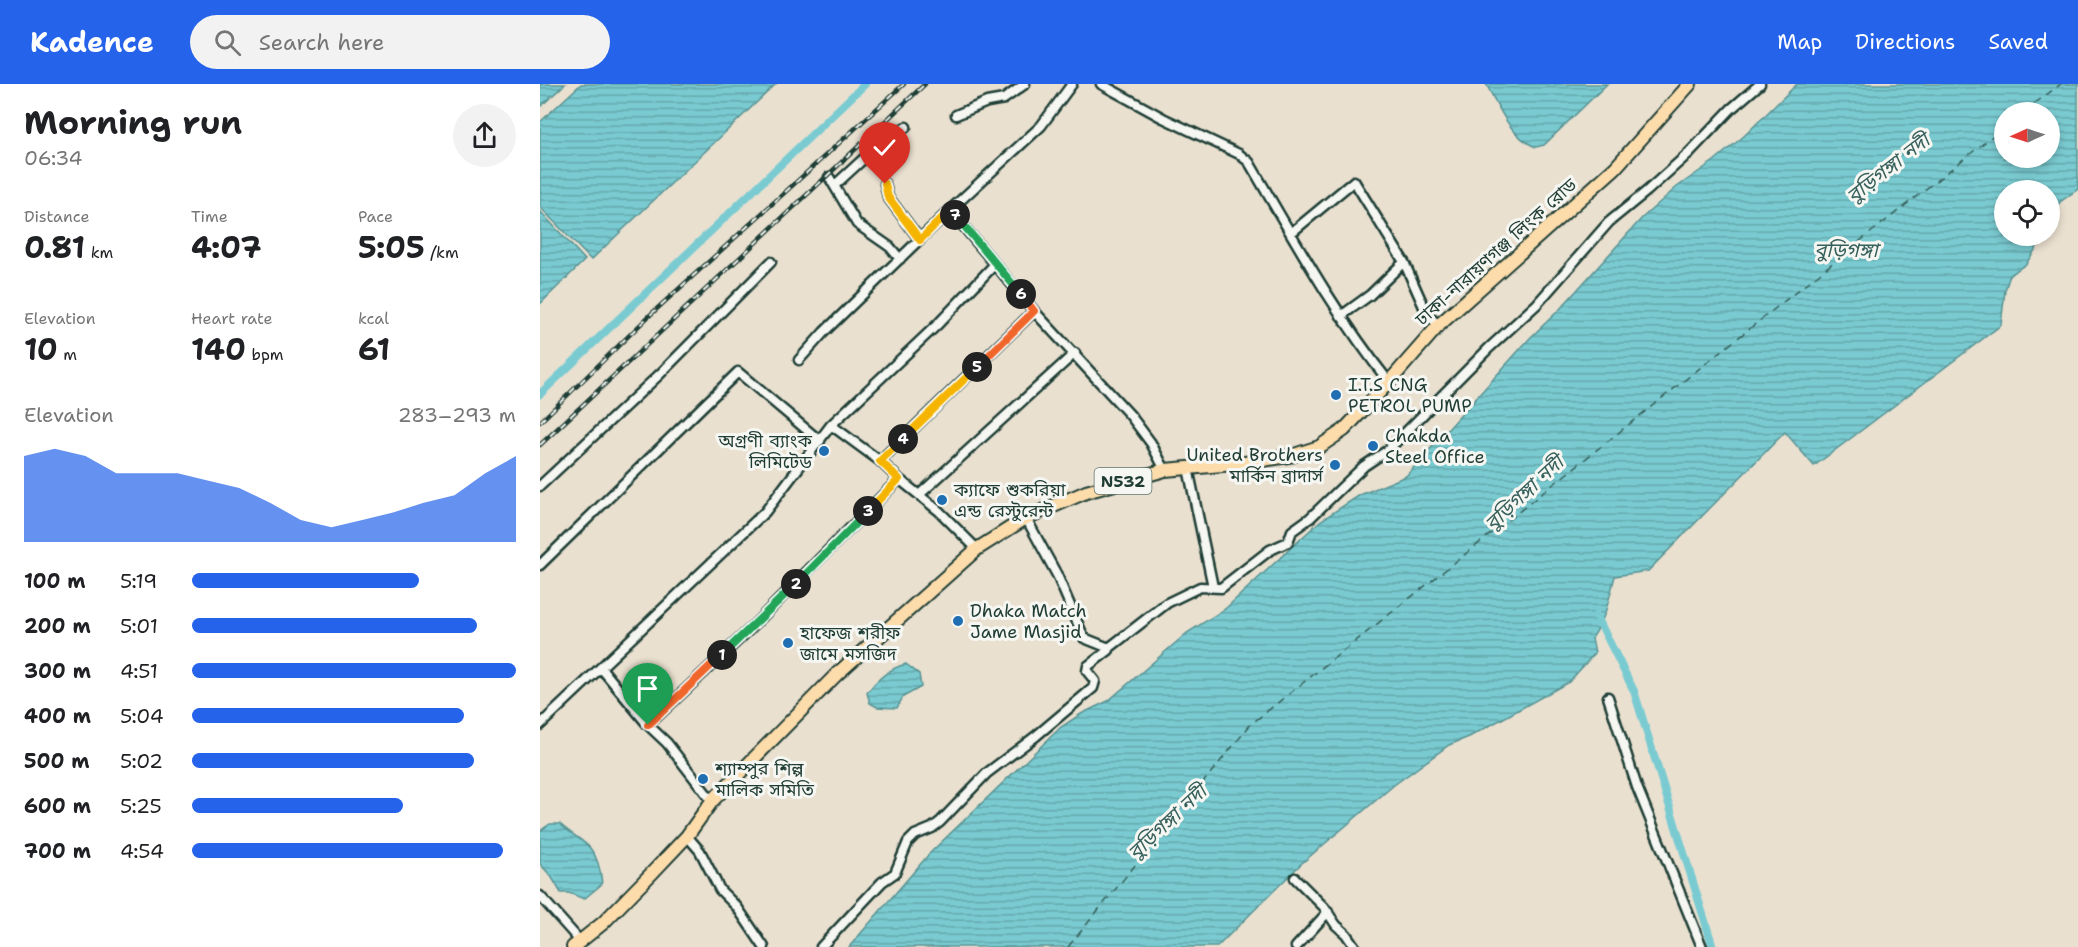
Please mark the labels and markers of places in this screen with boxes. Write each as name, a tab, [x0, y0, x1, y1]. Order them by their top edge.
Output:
pin	[859, 122, 910, 184]
pin: 7	[940, 200, 970, 230]
pin: 6	[1006, 279, 1036, 309]
pin: 5	[962, 352, 992, 382]
place label: I.T.S CNG PETROL PUMP	[1348, 373, 1472, 418]
marker: I.T.S CNG PETROL PUMP	[1329, 388, 1343, 402]
pin: 4	[888, 424, 918, 454]
place label: Chakda Steel Office	[1385, 424, 1485, 469]
place label: অগ্রণী ব্যাংক লিমিটেড	[718, 429, 812, 474]
marker: Chakda Steel Office	[1366, 439, 1380, 453]
place label: United Brothers মার্কিন ব্রাদার্স	[1186, 443, 1325, 488]
marker: অগ্রণী ব্যাংক লিমিটেড	[817, 444, 831, 458]
marker: United Brothers মার্কিন ব্রাদার্স	[1328, 458, 1342, 472]
place label: ক্যাফে শুকরিয়া এন্ড রেস্টুরেন্ট	[953, 478, 1066, 523]
marker: ক্যাফে শুকরিয়া এন্ড রেস্টুরেন্ট	[935, 493, 949, 507]
pin: 3	[853, 496, 883, 526]
pin: 2	[781, 569, 811, 599]
place label: Dhaka Match Jame Masjid	[970, 599, 1087, 644]
marker: Dhaka Match Jame Masjid	[951, 614, 965, 628]
place label: হাফেজ শরীফ জামে মসজিদ	[799, 621, 901, 666]
marker: হাফেজ শরীফ জামে মসজিদ	[781, 636, 795, 650]
pin: 1	[707, 640, 737, 670]
pin	[622, 663, 673, 725]
place label: শ্যাম্পুর শিল্প মালিক সমিতি	[714, 757, 814, 802]
marker: শ্যাম্পুর শিল্প মালিক সমিতি	[696, 772, 710, 786]

